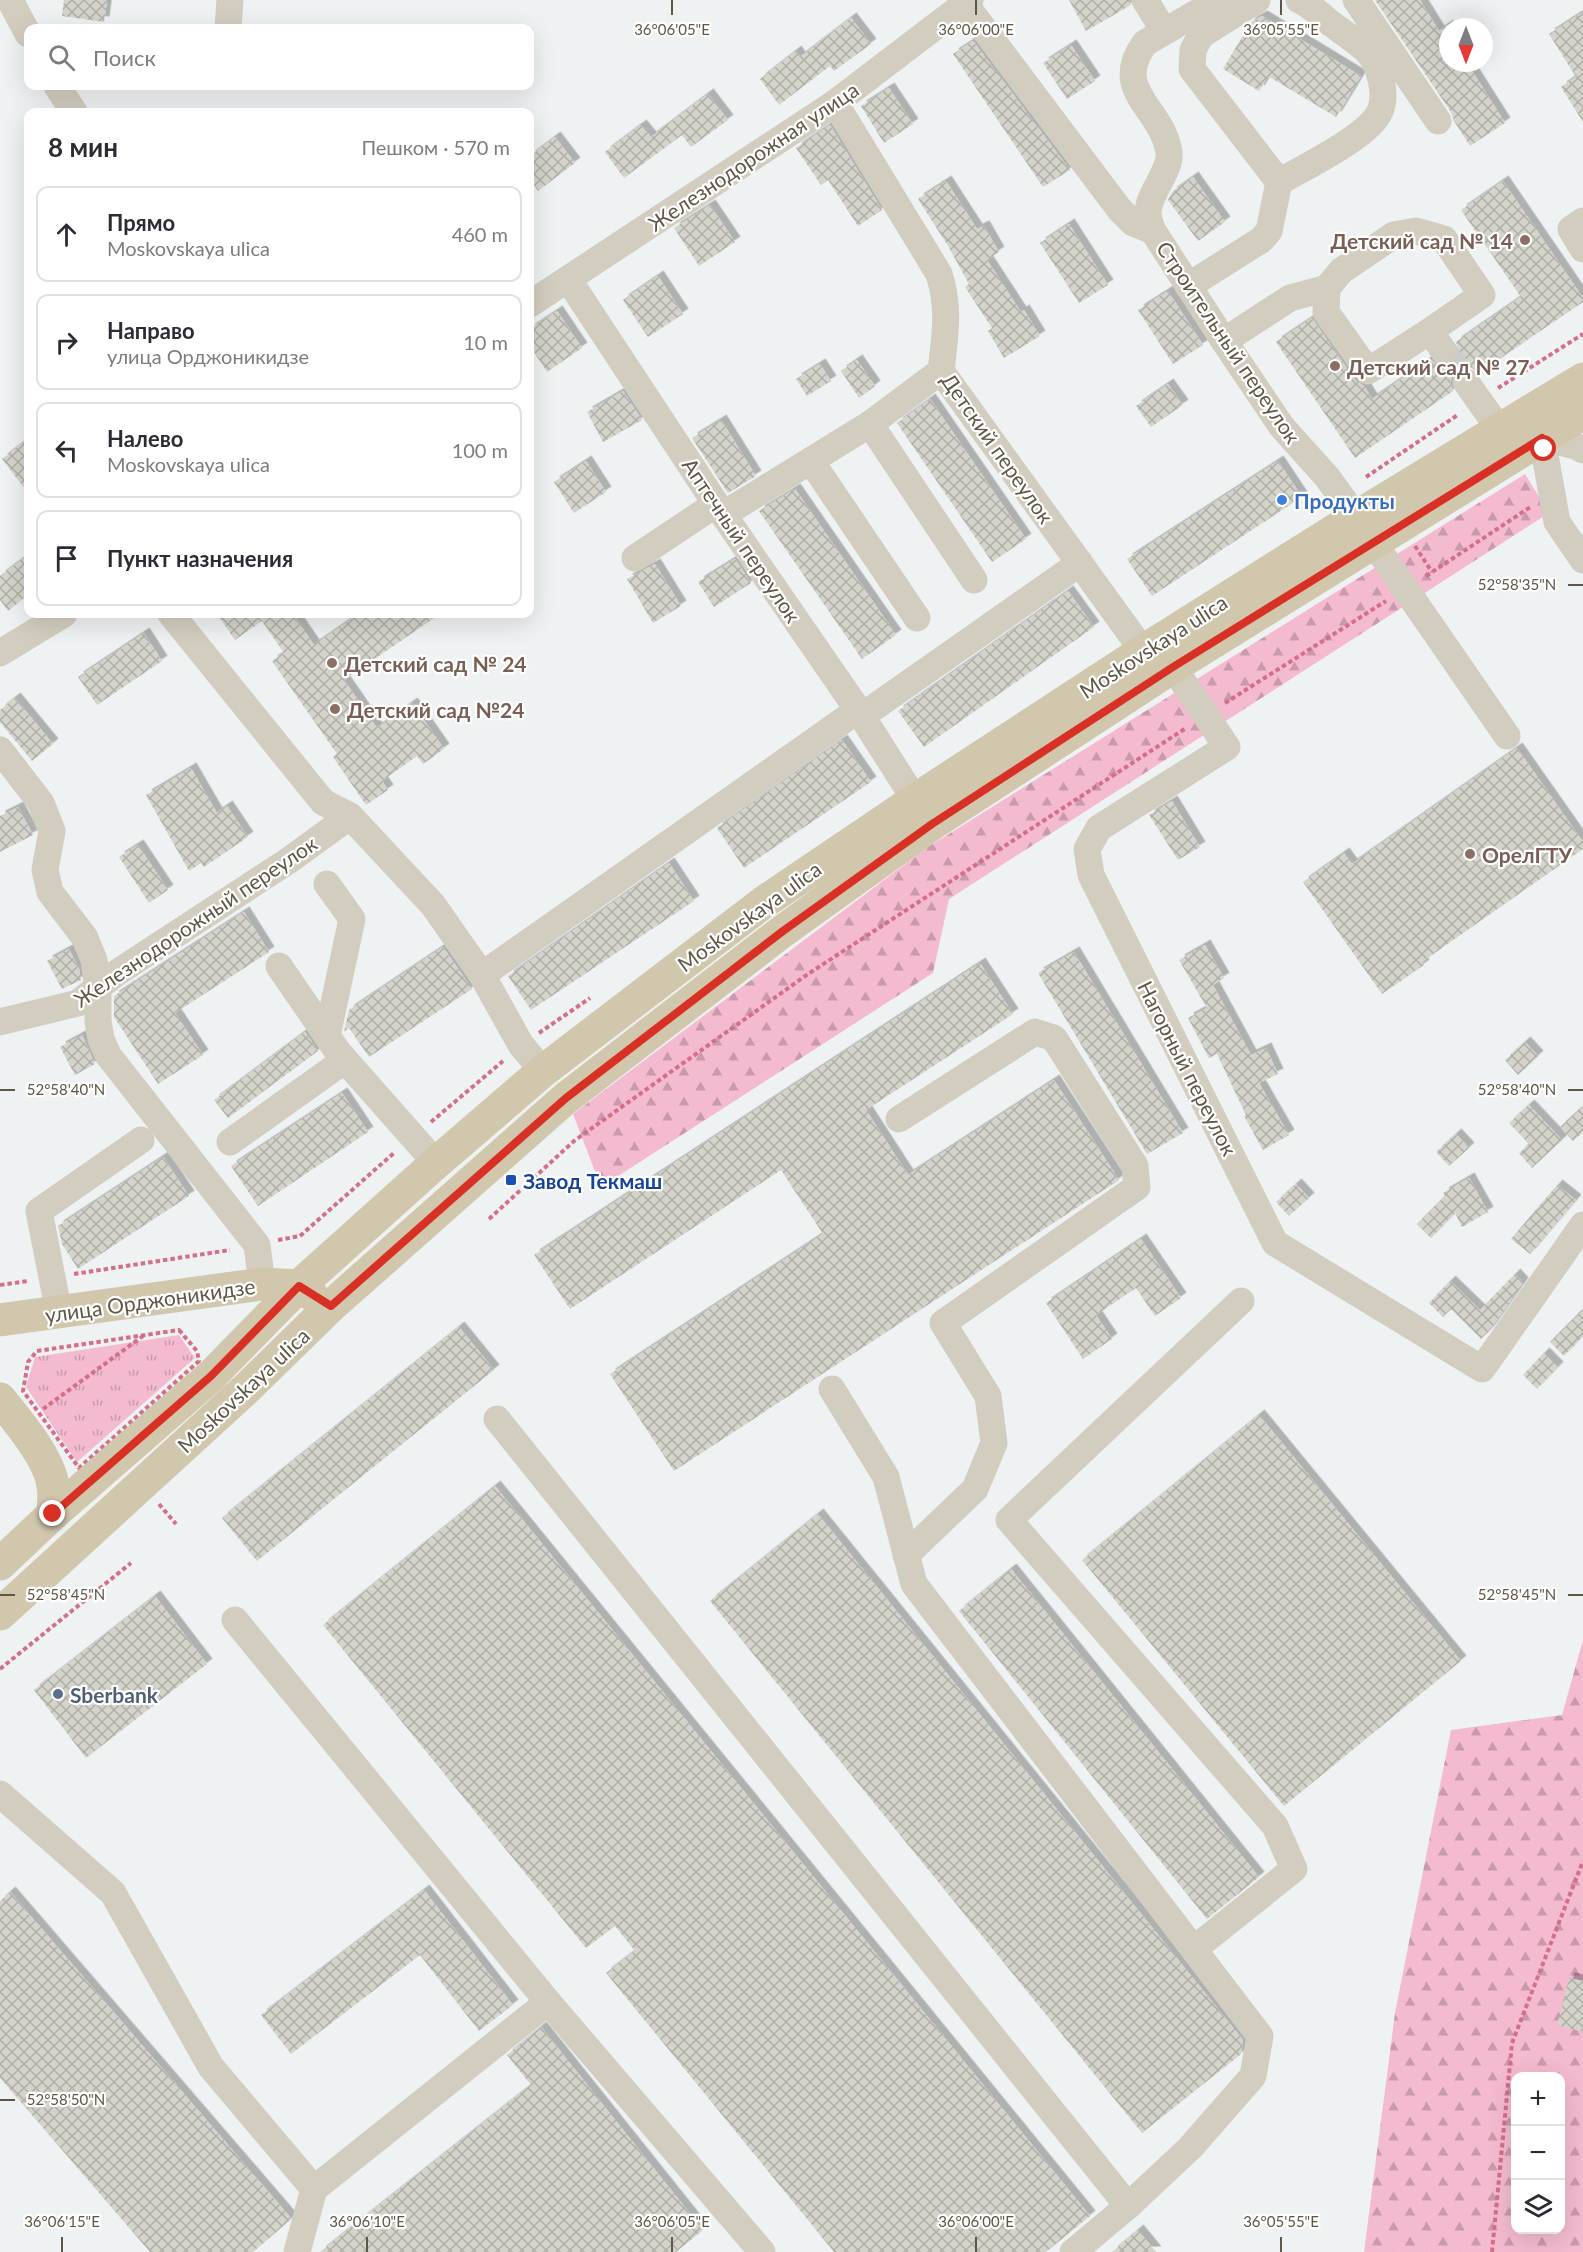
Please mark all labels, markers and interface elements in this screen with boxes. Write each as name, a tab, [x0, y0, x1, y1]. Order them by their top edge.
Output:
north arrow	[1439, 18, 1493, 72]
text: 36°06'05"E	[634, 20, 710, 38]
text: 36°06'00"E	[938, 20, 1014, 38]
text: 36°05'55"E	[1243, 20, 1319, 38]
search box	[24, 24, 534, 90]
icon: search	[45, 41, 78, 74]
text: Поиск	[93, 44, 156, 71]
street label: Железнодорожная улица	[643, 76, 863, 236]
text: 8 мин	[48, 131, 118, 163]
text: Пешком · 570 m	[361, 135, 510, 159]
text: Прямо	[107, 209, 175, 236]
icon: ahead	[50, 218, 83, 251]
text: 460 m	[452, 222, 508, 246]
place label: Детский сад № 14	[1330, 228, 1513, 253]
marker: Детский сад № 14	[1518, 233, 1532, 247]
text: Moskovskaya ulica	[107, 236, 270, 260]
street label: Строительный переулок	[1152, 236, 1306, 448]
text: Направо	[107, 317, 195, 344]
icon: right	[50, 326, 83, 359]
text: 10 m	[463, 330, 508, 354]
text: улица Орджоникидзе	[107, 344, 309, 368]
place label: Детский сад № 27	[1347, 354, 1530, 379]
marker: Детский сад № 27	[1328, 359, 1342, 373]
street label: Детский переулок	[937, 368, 1059, 528]
text: Налево	[107, 425, 183, 452]
icon: left	[50, 434, 83, 467]
route start	[1530, 435, 1556, 461]
text: 100 m	[452, 438, 508, 462]
text: Moskovskaya ulica	[107, 452, 270, 476]
street label: Аптечный переулок	[678, 453, 806, 627]
place label: Продукты	[1294, 488, 1395, 513]
marker: Продукты	[1275, 493, 1289, 507]
icon: arrive	[50, 542, 83, 575]
text: Пункт назначения	[107, 545, 293, 572]
text: 52°58'35"N	[1478, 575, 1556, 593]
street label: Moskovskaya ulica	[1074, 589, 1232, 703]
place label: Детский сад № 24	[344, 651, 527, 676]
marker: Детский сад № 24	[325, 656, 339, 670]
place label: Детский сад №24	[347, 697, 524, 722]
marker: Детский сад №24	[328, 702, 342, 716]
street label: Железнодорожный переулок	[69, 830, 321, 1012]
place label: ОрелГТУ	[1482, 842, 1572, 867]
marker: ОрелГТУ	[1463, 847, 1477, 861]
street label: Moskovskaya ulica	[672, 856, 826, 976]
street label: Нагорный переулок	[1133, 976, 1243, 1160]
text: 52°58'40"N	[27, 1080, 105, 1098]
text: 52°58'40"N	[1478, 1080, 1556, 1098]
place label: Завод Текмаш	[523, 1168, 662, 1193]
marker: Завод Текмаш	[504, 1173, 518, 1187]
street label: улица Орджоникидзе	[43, 1273, 257, 1327]
street label: Moskovskaya ulica	[172, 1323, 314, 1457]
route end	[39, 1500, 65, 1526]
text: 52°58'45"N	[27, 1585, 105, 1603]
text: 52°58'45"N	[1478, 1585, 1556, 1603]
place label: Sberbank	[70, 1682, 159, 1707]
marker: Sberbank	[51, 1687, 65, 1701]
map controls	[1511, 2072, 1565, 2234]
button: +	[1511, 2072, 1565, 2126]
text: 52°58'50"N	[27, 2090, 105, 2108]
button: −	[1511, 2126, 1565, 2180]
button: layers	[1511, 2180, 1565, 2234]
text: 36°06'15"E	[24, 2212, 100, 2230]
text: 36°06'10"E	[329, 2212, 405, 2230]
text: 36°06'05"E	[634, 2212, 710, 2230]
text: 36°06'00"E	[938, 2212, 1014, 2230]
text: 36°05'55"E	[1243, 2212, 1319, 2230]

